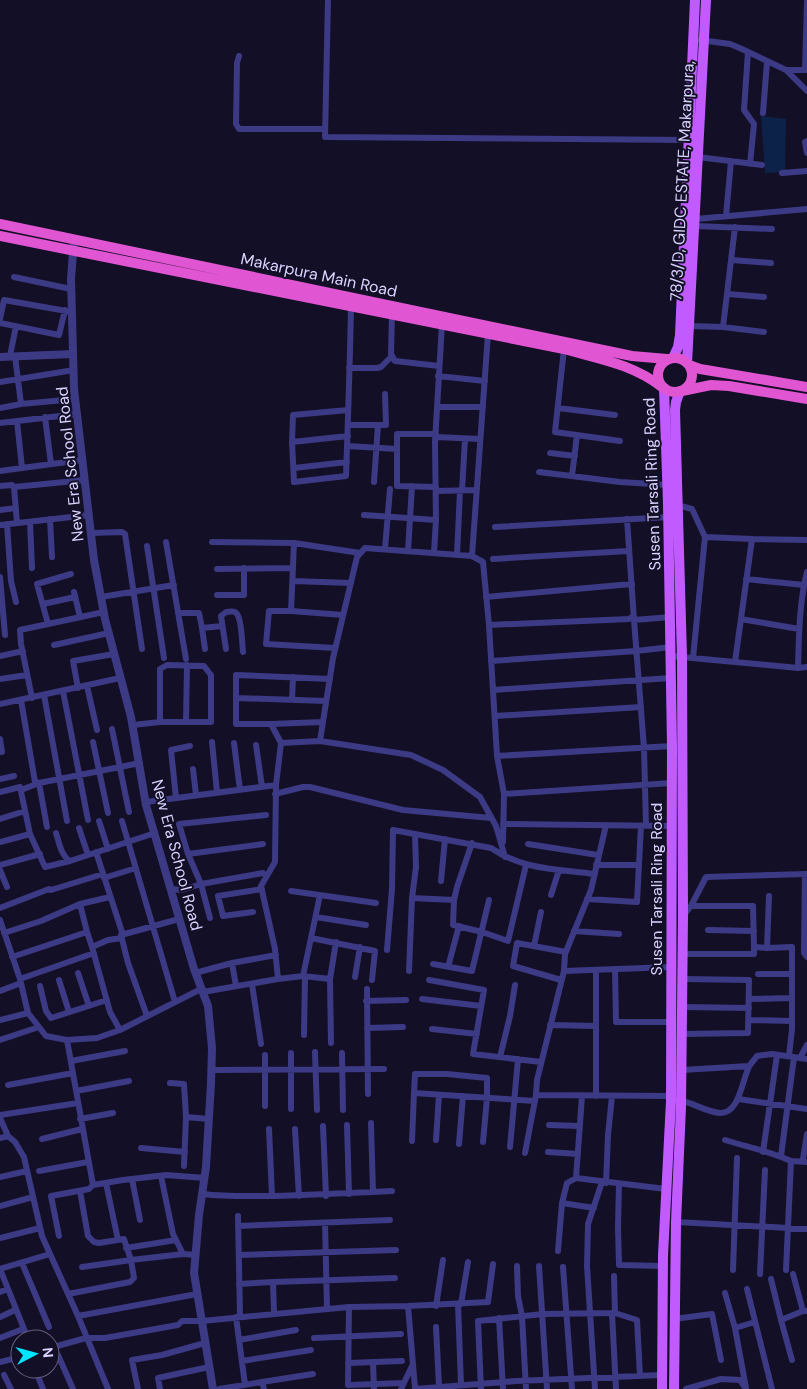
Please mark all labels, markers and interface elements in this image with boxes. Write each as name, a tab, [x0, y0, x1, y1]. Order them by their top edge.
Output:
street label: 78/3/D, GIDC ESTATE, Makarpura,	[665, 60, 699, 302]
street label: Makarpura Main Road	[239, 248, 399, 302]
street label: New Era School Road	[51, 385, 89, 543]
street label: Susen Tarsali Ring Road	[638, 397, 666, 571]
street label: New Era School Road	[147, 777, 207, 933]
street label: Susen Tarsali Ring Road	[646, 803, 667, 975]
north arrow	[10, 1329, 60, 1379]
text: N	[38, 1347, 57, 1359]

